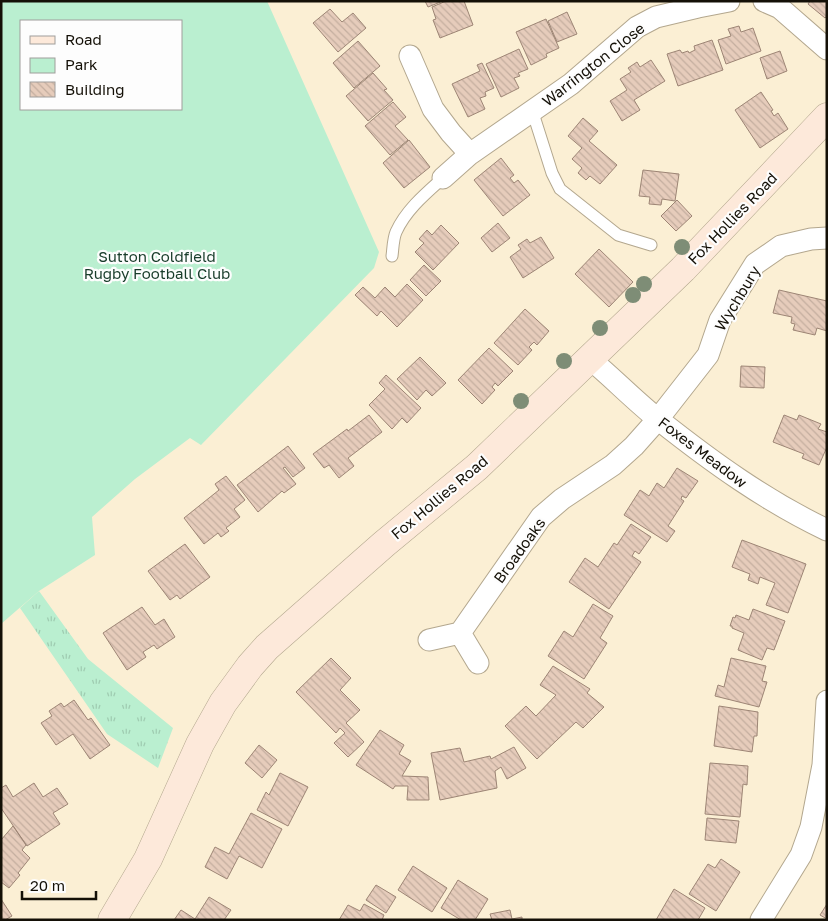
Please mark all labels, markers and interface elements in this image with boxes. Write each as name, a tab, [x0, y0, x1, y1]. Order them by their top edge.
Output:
street label: Warrington Close	[538, 18, 648, 110]
legend	[20, 20, 182, 110]
text: Road	[65, 30, 102, 48]
text: Park	[65, 55, 98, 73]
text: Building	[65, 80, 125, 98]
street label: Fox Hollies Road	[684, 168, 780, 268]
park label: Sutton Coldfield Rugby Football Club	[84, 247, 230, 282]
street label: Wychbury	[711, 262, 764, 334]
street label: Foxes Meadow	[655, 413, 751, 491]
street label: Fox Hollies Road	[387, 451, 491, 543]
street label: Broadoaks	[489, 514, 549, 586]
scale bar	[22, 868, 96, 900]
text: 20 m	[30, 876, 65, 894]

